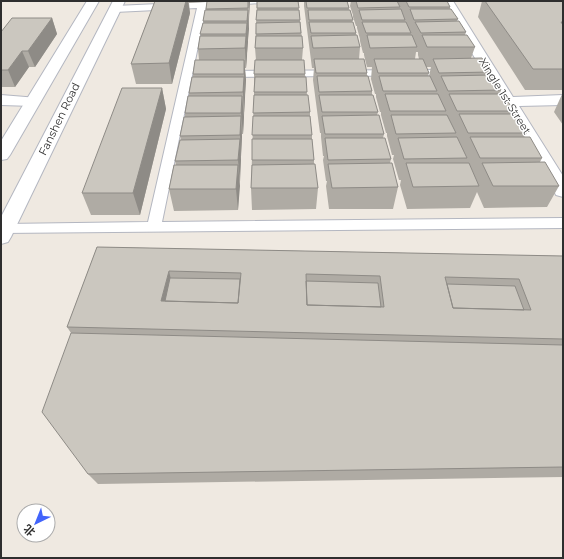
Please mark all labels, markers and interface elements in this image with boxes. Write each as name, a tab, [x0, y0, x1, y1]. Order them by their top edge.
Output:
street label: Xingle 1st Street	[476, 55, 534, 137]
street label: Fanshen Road	[35, 80, 83, 158]
north arrow	[16, 503, 56, 543]
text: 北	[20, 521, 38, 539]

